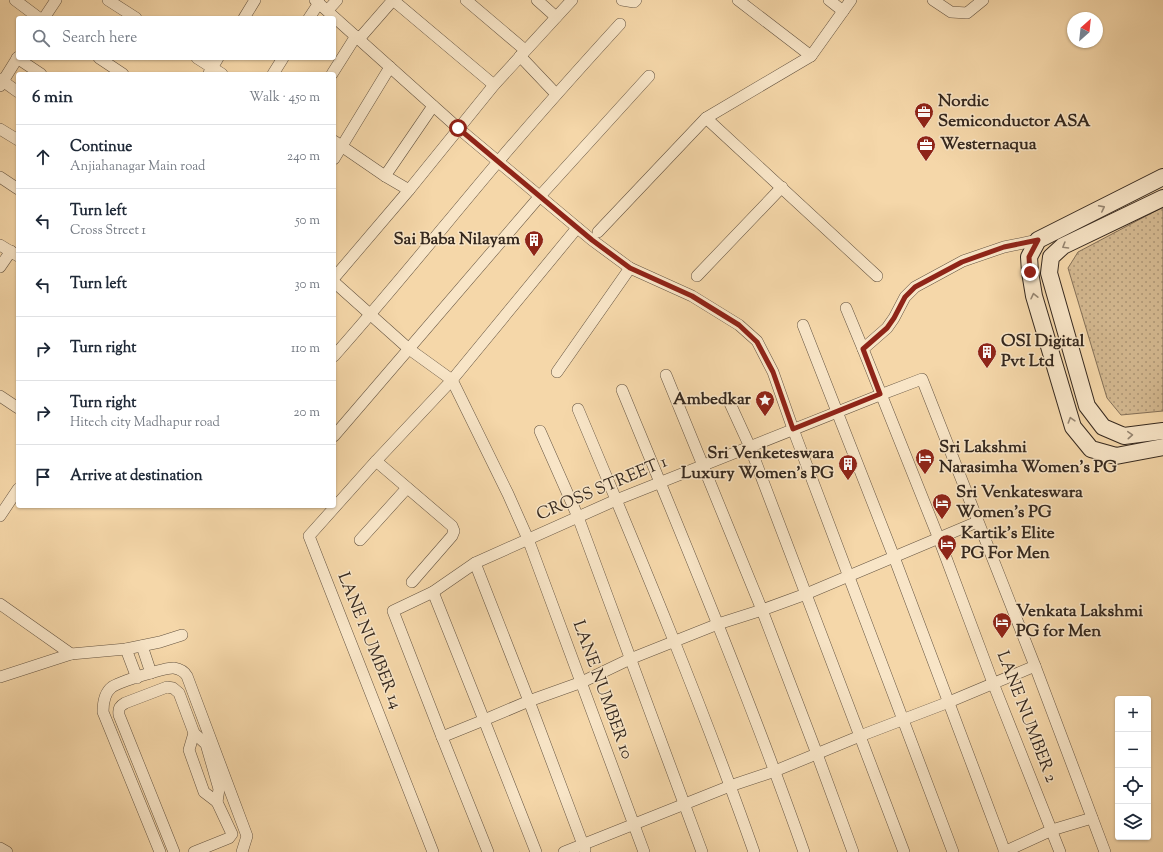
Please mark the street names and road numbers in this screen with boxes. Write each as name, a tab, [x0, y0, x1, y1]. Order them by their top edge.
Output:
street label: CROSS STREET 1	[533, 451, 671, 527]
street label: LANE NUMBER 14	[331, 569, 408, 713]
street label: LANE NUMBER 10	[566, 617, 638, 763]
street label: LANE NUMBER 2	[990, 648, 1062, 786]

